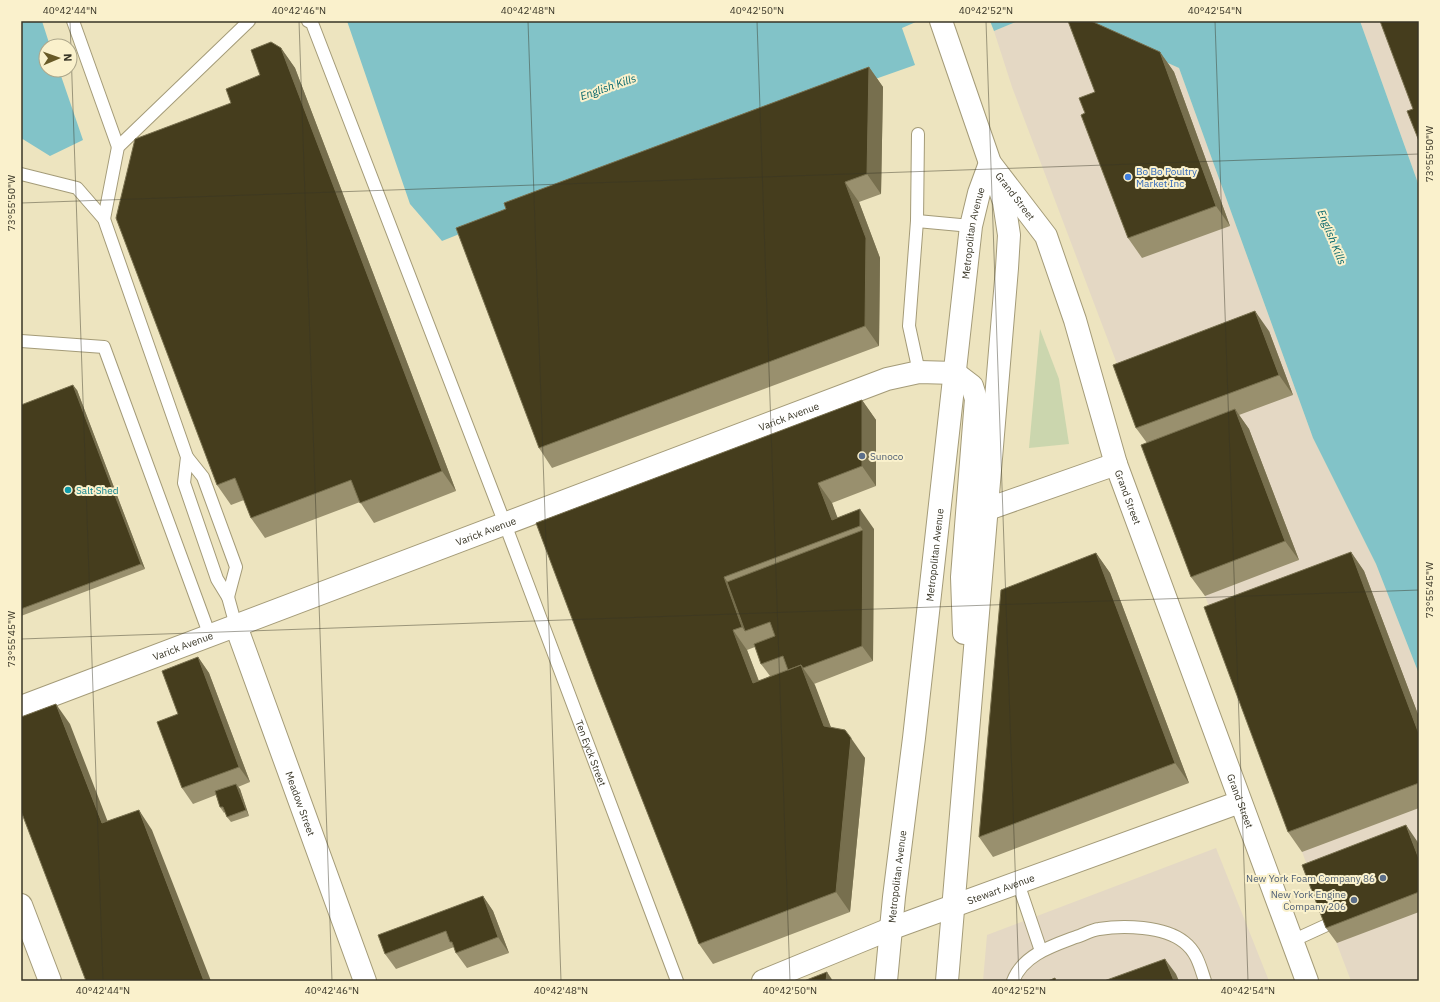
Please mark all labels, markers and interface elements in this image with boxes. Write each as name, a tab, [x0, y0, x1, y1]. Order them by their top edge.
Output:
text: 40°42'44"N	[43, 4, 97, 17]
text: 40°42'46"N	[272, 4, 326, 17]
text: 40°42'48"N	[501, 4, 555, 17]
text: 40°42'50"N	[730, 4, 784, 17]
text: 40°42'52"N	[959, 4, 1013, 17]
text: 40°42'54"N	[1188, 4, 1242, 17]
north arrow	[38, 38, 78, 78]
text: N	[61, 53, 75, 62]
water label: English Kills	[578, 71, 638, 103]
text: 73°55'50"W	[1423, 126, 1436, 182]
place label: Bo Bo Poultry Market Inc	[1136, 165, 1197, 190]
street label: Grand Street	[993, 169, 1038, 223]
marker: Bo Bo Poultry Market Inc	[1123, 172, 1133, 182]
text: 73°55'50"W	[5, 175, 18, 231]
street label: Metropolitan Avenue	[959, 185, 987, 280]
water label: English Kills	[1315, 207, 1349, 267]
street label: Varick Avenue	[757, 399, 821, 434]
place label: Sunoco	[870, 450, 904, 463]
marker: Sunoco	[857, 451, 867, 461]
street label: Grand Street	[1112, 468, 1144, 527]
place label: Salt Shed	[76, 484, 118, 497]
marker: Salt Shed	[63, 485, 73, 495]
street label: Metropolitan Avenue	[923, 507, 946, 602]
street label: Varick Avenue	[454, 513, 518, 548]
text: 73°55'45"W	[1423, 562, 1436, 618]
text: 73°55'45"W	[5, 611, 18, 667]
street label: Varick Avenue	[151, 628, 215, 663]
street label: Ten Eyck Street	[573, 718, 610, 788]
street label: Meadow Street	[283, 770, 318, 838]
street label: Grand Street	[1224, 772, 1257, 831]
street label: Metropolitan Avenue	[885, 829, 909, 924]
street label: Stewart Avenue	[965, 870, 1037, 907]
place label: New York Foam Company 86	[1246, 872, 1375, 885]
marker: New York Foam Company 86	[1378, 873, 1388, 883]
place label: New York Engine Company 206	[1271, 888, 1347, 913]
marker: New York Engine Company 206	[1349, 895, 1359, 905]
text: 40°42'44"N	[76, 984, 130, 997]
text: 40°42'46"N	[305, 984, 359, 997]
text: 40°42'48"N	[534, 984, 588, 997]
text: 40°42'50"N	[763, 984, 817, 997]
text: 40°42'52"N	[992, 984, 1046, 997]
text: 40°42'54"N	[1221, 984, 1275, 997]

